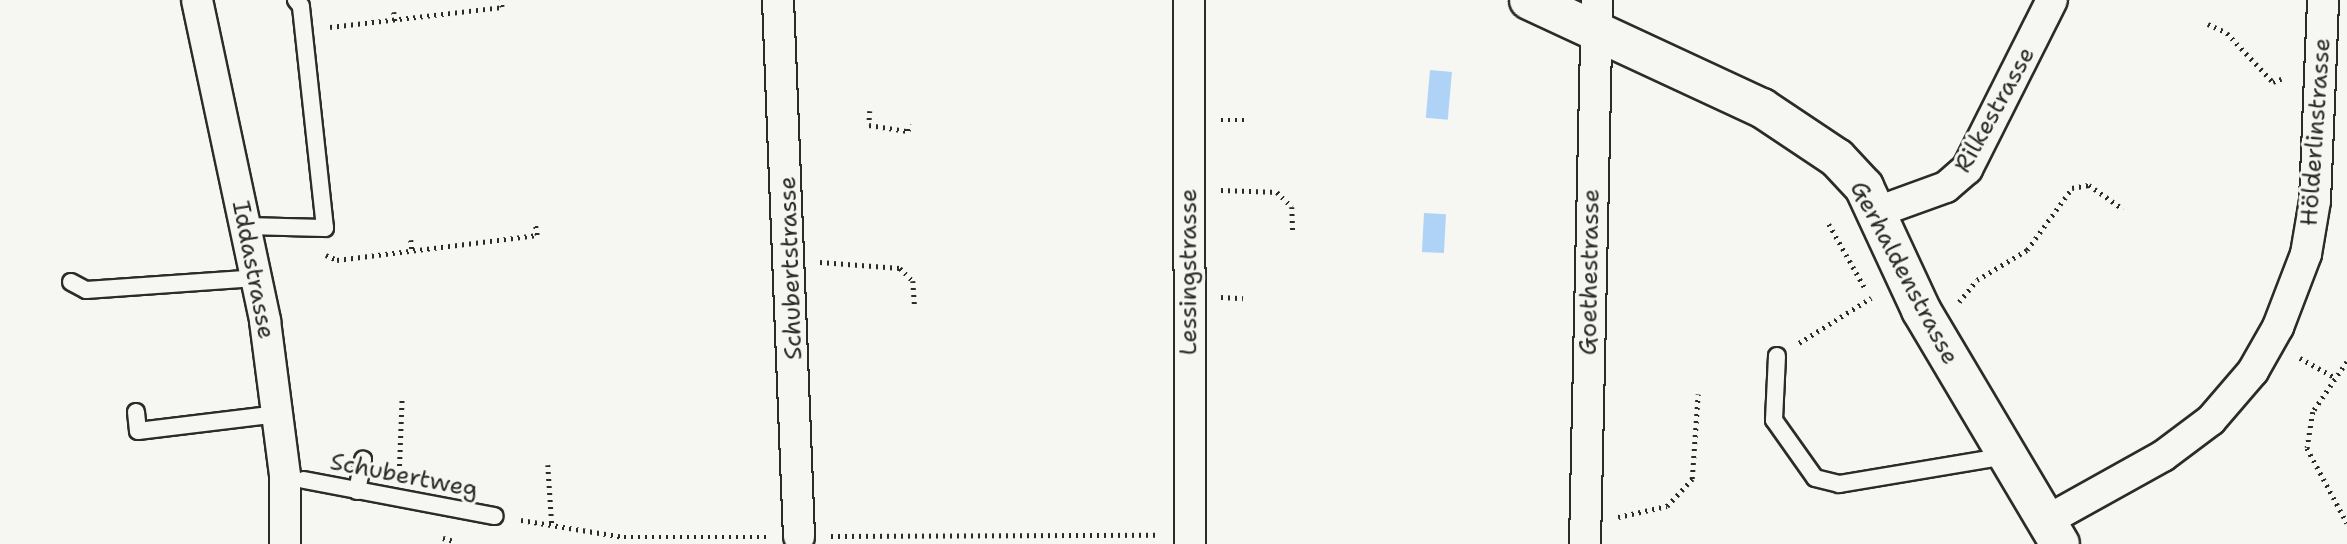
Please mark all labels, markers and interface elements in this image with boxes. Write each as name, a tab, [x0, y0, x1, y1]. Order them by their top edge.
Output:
street label: Hölderlinstrasse	[2295, 37, 2337, 227]
street label: Rilkestrasse	[1949, 42, 2041, 178]
street label: Schubertstrasse	[773, 176, 809, 360]
street label: Gerhaldenstrasse	[1843, 176, 1965, 370]
street label: Goethestrasse	[1574, 188, 1606, 356]
street label: Lessingstrasse	[1175, 189, 1203, 355]
street label: Iddastrasse	[225, 198, 281, 342]
street label: Schubertweg	[328, 448, 480, 504]

